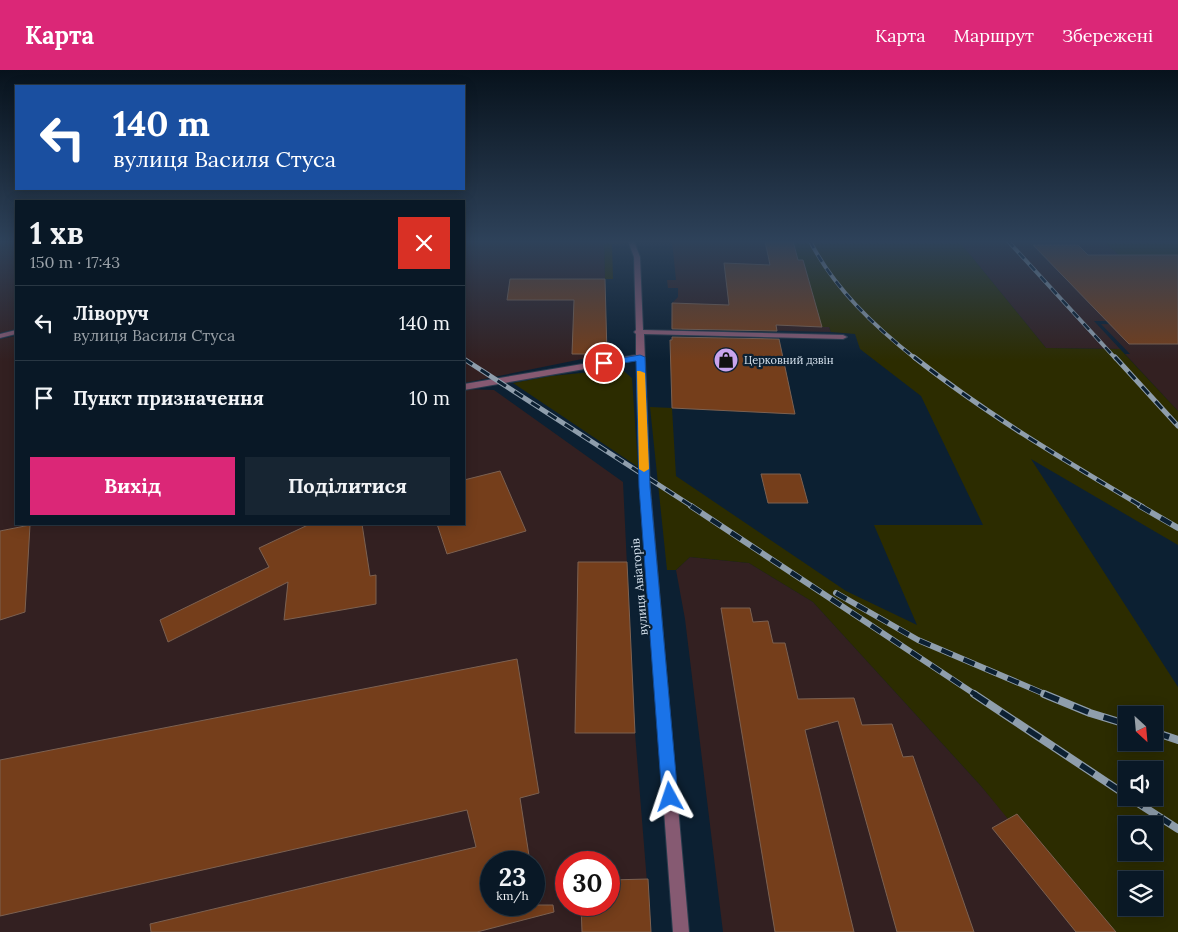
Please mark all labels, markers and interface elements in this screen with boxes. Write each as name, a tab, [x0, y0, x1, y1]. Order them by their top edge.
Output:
text: Карта	[25, 20, 94, 51]
text: Карта	[875, 24, 925, 47]
text: Маршрут	[953, 24, 1034, 47]
text: Збережені	[1062, 24, 1153, 47]
text: 140 m	[113, 101, 210, 146]
icon: left	[30, 105, 95, 170]
text: вулиця Василя Стуса	[113, 145, 336, 173]
text: 1 хв	[30, 214, 84, 252]
button: close	[398, 217, 450, 269]
text: 150 m · 17:43	[30, 252, 120, 272]
text: Ліворуч	[73, 301, 149, 325]
icon: left	[30, 309, 58, 337]
text: 140 m	[399, 311, 450, 335]
text: вулиця Василя Стуса	[73, 325, 235, 345]
pin	[583, 342, 625, 384]
shop icon: Церковний дзвін	[713, 347, 739, 373]
icon: arrive	[590, 349, 618, 377]
place label: Церковний дзвін	[744, 353, 834, 367]
icon: arrive	[30, 384, 58, 412]
text: Пункт призначення	[73, 386, 264, 410]
text: 10 m	[409, 386, 450, 410]
button: Вихід	[30, 457, 235, 515]
button: Поділитися	[245, 457, 450, 515]
street label: вулиця Авіаторів	[627, 538, 651, 636]
north arrow	[1118, 706, 1162, 751]
map controls	[1118, 706, 1163, 916]
button: sound	[1118, 761, 1163, 806]
position arrow	[643, 770, 695, 822]
button: search	[1118, 816, 1163, 861]
speed limit sign: 30	[555, 851, 620, 916]
text: 23	[499, 861, 526, 893]
button: layers	[1118, 871, 1163, 916]
text: km/h	[496, 888, 529, 903]

